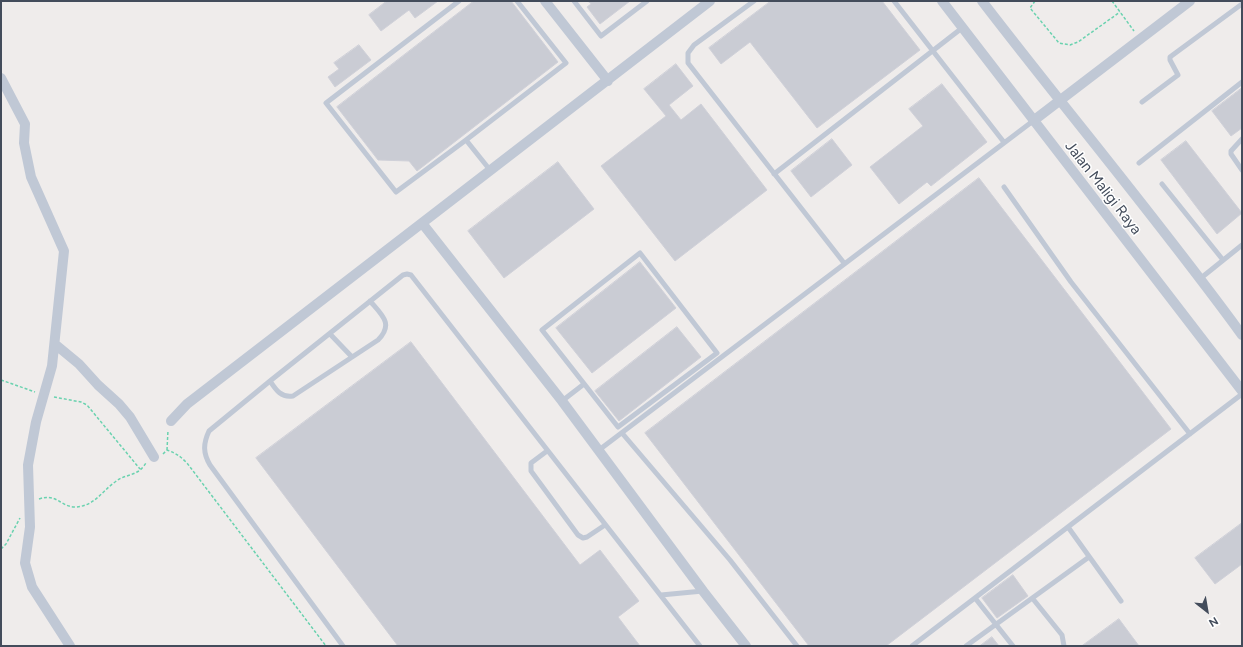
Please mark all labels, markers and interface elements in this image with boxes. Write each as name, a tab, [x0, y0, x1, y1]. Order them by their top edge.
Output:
street label: Jalan Maligi Raya	[1061, 138, 1145, 238]
north arrow	[1187, 591, 1227, 631]
text: N	[1206, 614, 1220, 629]

